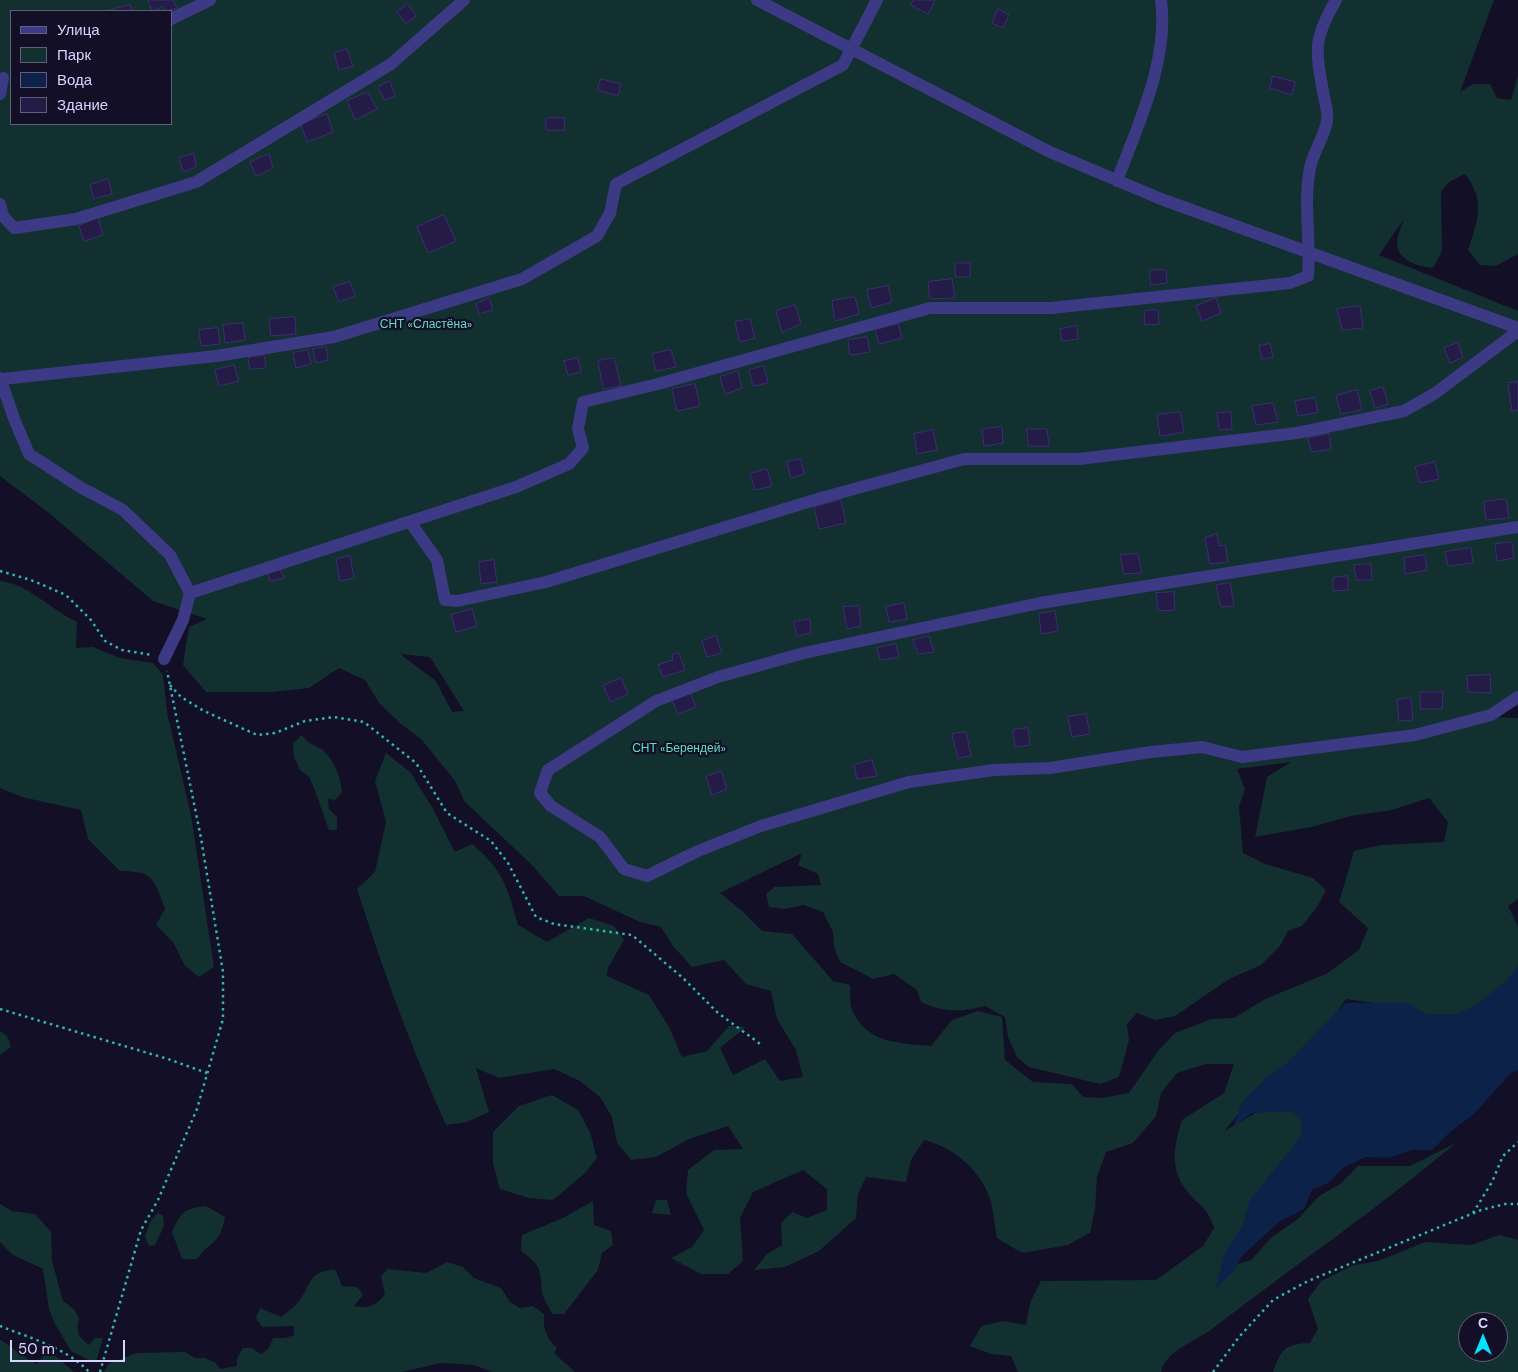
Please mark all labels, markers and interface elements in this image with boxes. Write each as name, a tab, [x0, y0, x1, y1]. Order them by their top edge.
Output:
legend	[10, 10, 172, 125]
text: Улица	[57, 20, 100, 40]
text: Парк	[57, 45, 91, 65]
text: Вода	[57, 70, 92, 90]
text: Здание	[57, 95, 108, 115]
park label: СНТ «Сластёна»	[380, 318, 472, 332]
park label: СНТ «Берендей»	[632, 742, 726, 756]
north arrow	[1458, 1312, 1508, 1362]
text: С	[1478, 1314, 1488, 1332]
scale bar	[12, 1330, 128, 1362]
text: 50 m	[18, 1339, 55, 1359]

